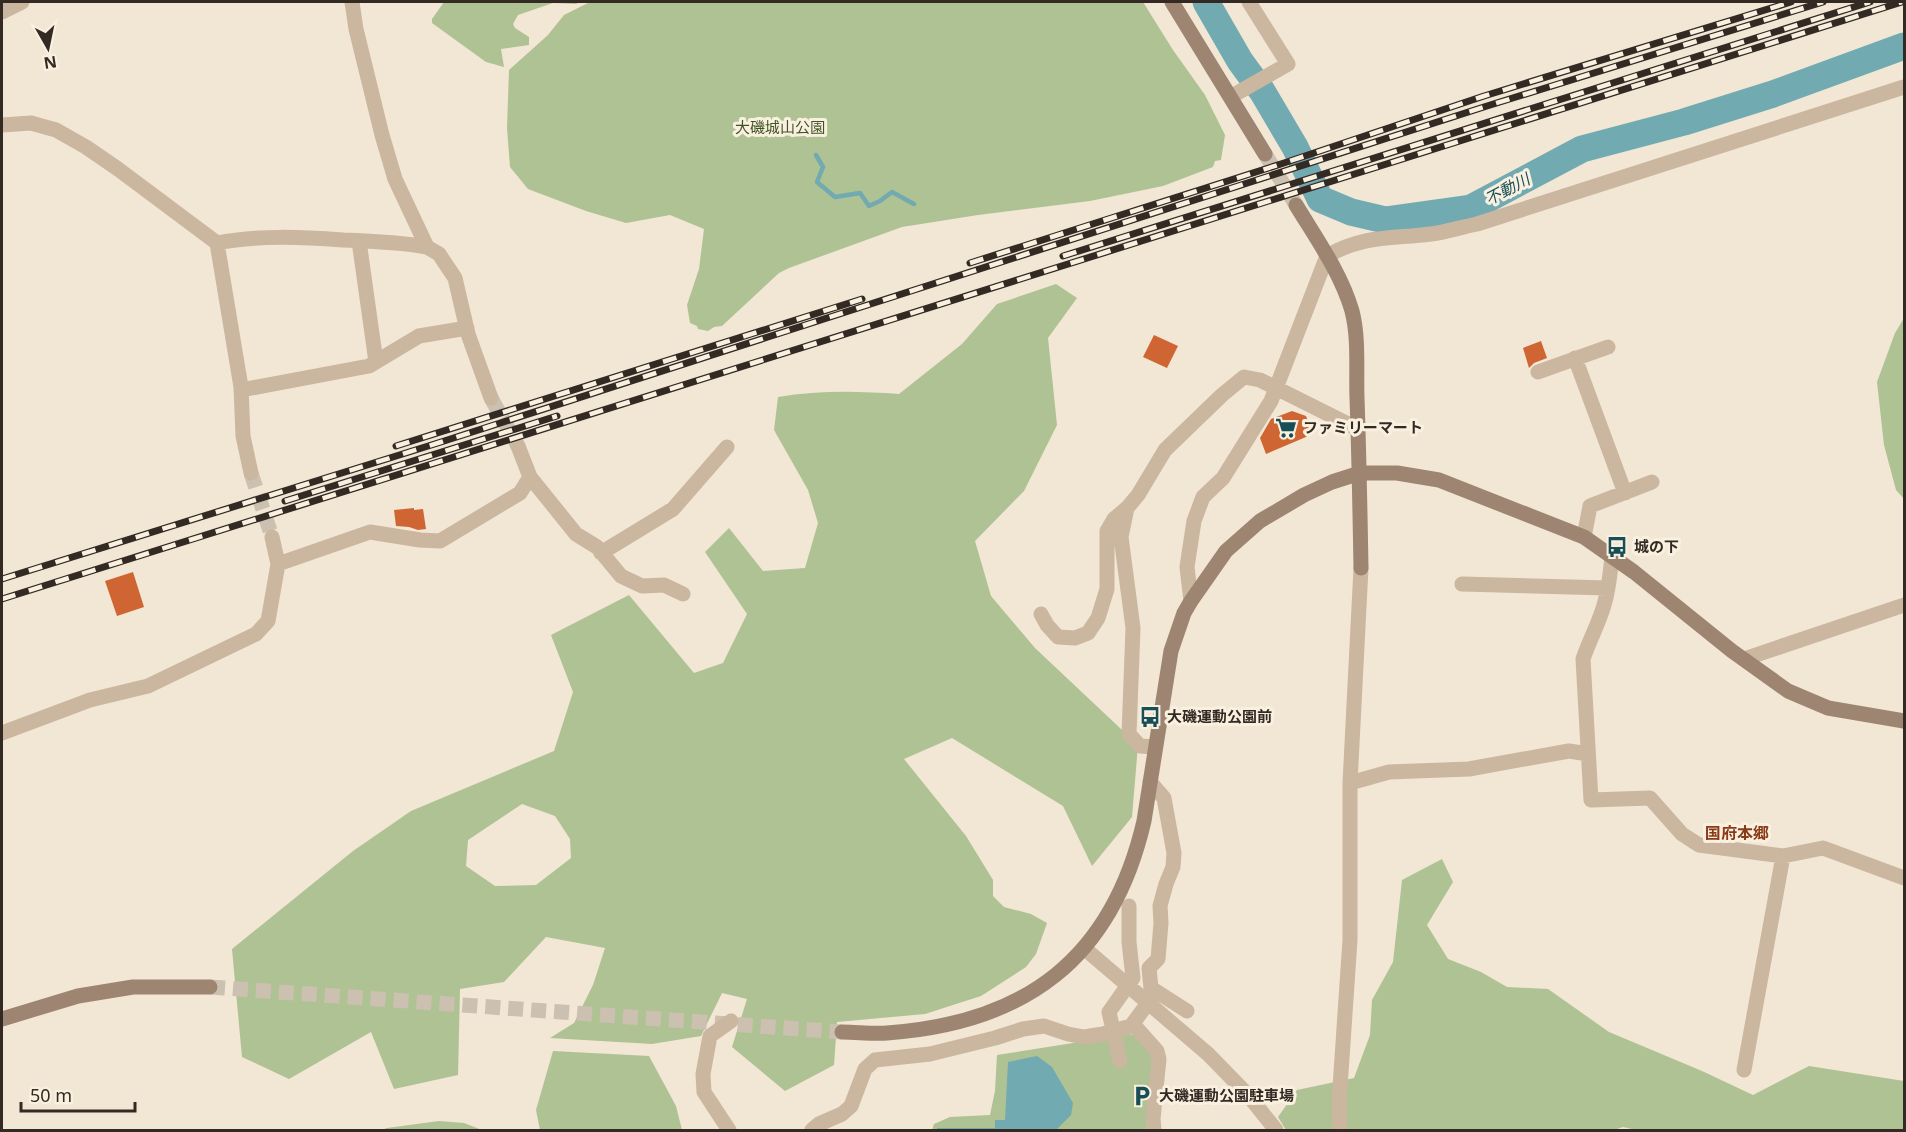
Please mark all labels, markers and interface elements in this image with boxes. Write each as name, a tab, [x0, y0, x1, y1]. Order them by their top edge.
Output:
north arrow	[18, 18, 78, 78]
text: N	[42, 51, 58, 75]
park label: 大磯城山公園	[735, 117, 825, 137]
water label: 不動川	[1481, 167, 1535, 210]
supermarket icon: ファミリーマート	[1274, 416, 1298, 440]
place label: ファミリーマート	[1303, 417, 1423, 437]
bus stop icon: 城の下	[1605, 535, 1629, 559]
place label: 城の下	[1634, 536, 1679, 556]
bus stop icon: 大磯運動公園前	[1138, 705, 1162, 729]
place label: 大磯運動公園前	[1167, 706, 1272, 726]
district label: 国府本郷	[1705, 822, 1769, 844]
scale bar	[21, 1075, 135, 1113]
text: 50 m	[30, 1083, 72, 1107]
parking icon: 大磯運動公園駐車場	[1130, 1084, 1154, 1108]
place label: 大磯運動公園駐車場	[1159, 1085, 1294, 1105]

